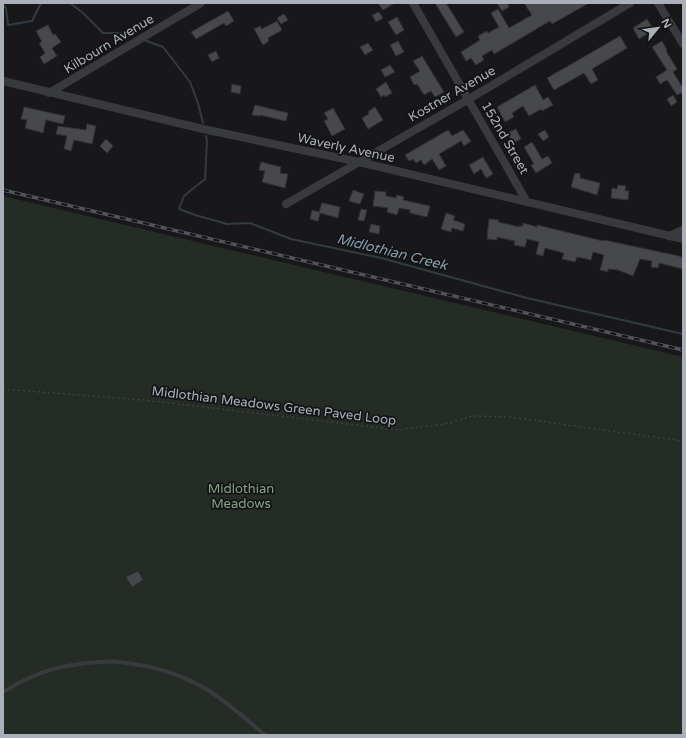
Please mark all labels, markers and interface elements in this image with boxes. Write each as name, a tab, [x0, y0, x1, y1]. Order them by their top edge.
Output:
north arrow	[638, 8, 678, 48]
street label: Kilbourn Avenue	[61, 11, 157, 77]
text: N	[658, 16, 674, 30]
street label: Kostner Avenue	[406, 63, 498, 125]
street label: 152nd Street	[478, 99, 532, 177]
street label: Waverly Avenue	[296, 130, 396, 166]
water label: Midlothian Creek	[335, 230, 450, 274]
street label: Midlothian Meadows Green Paved Loop	[151, 383, 397, 429]
park label: Midlothian Meadows	[208, 481, 274, 512]

